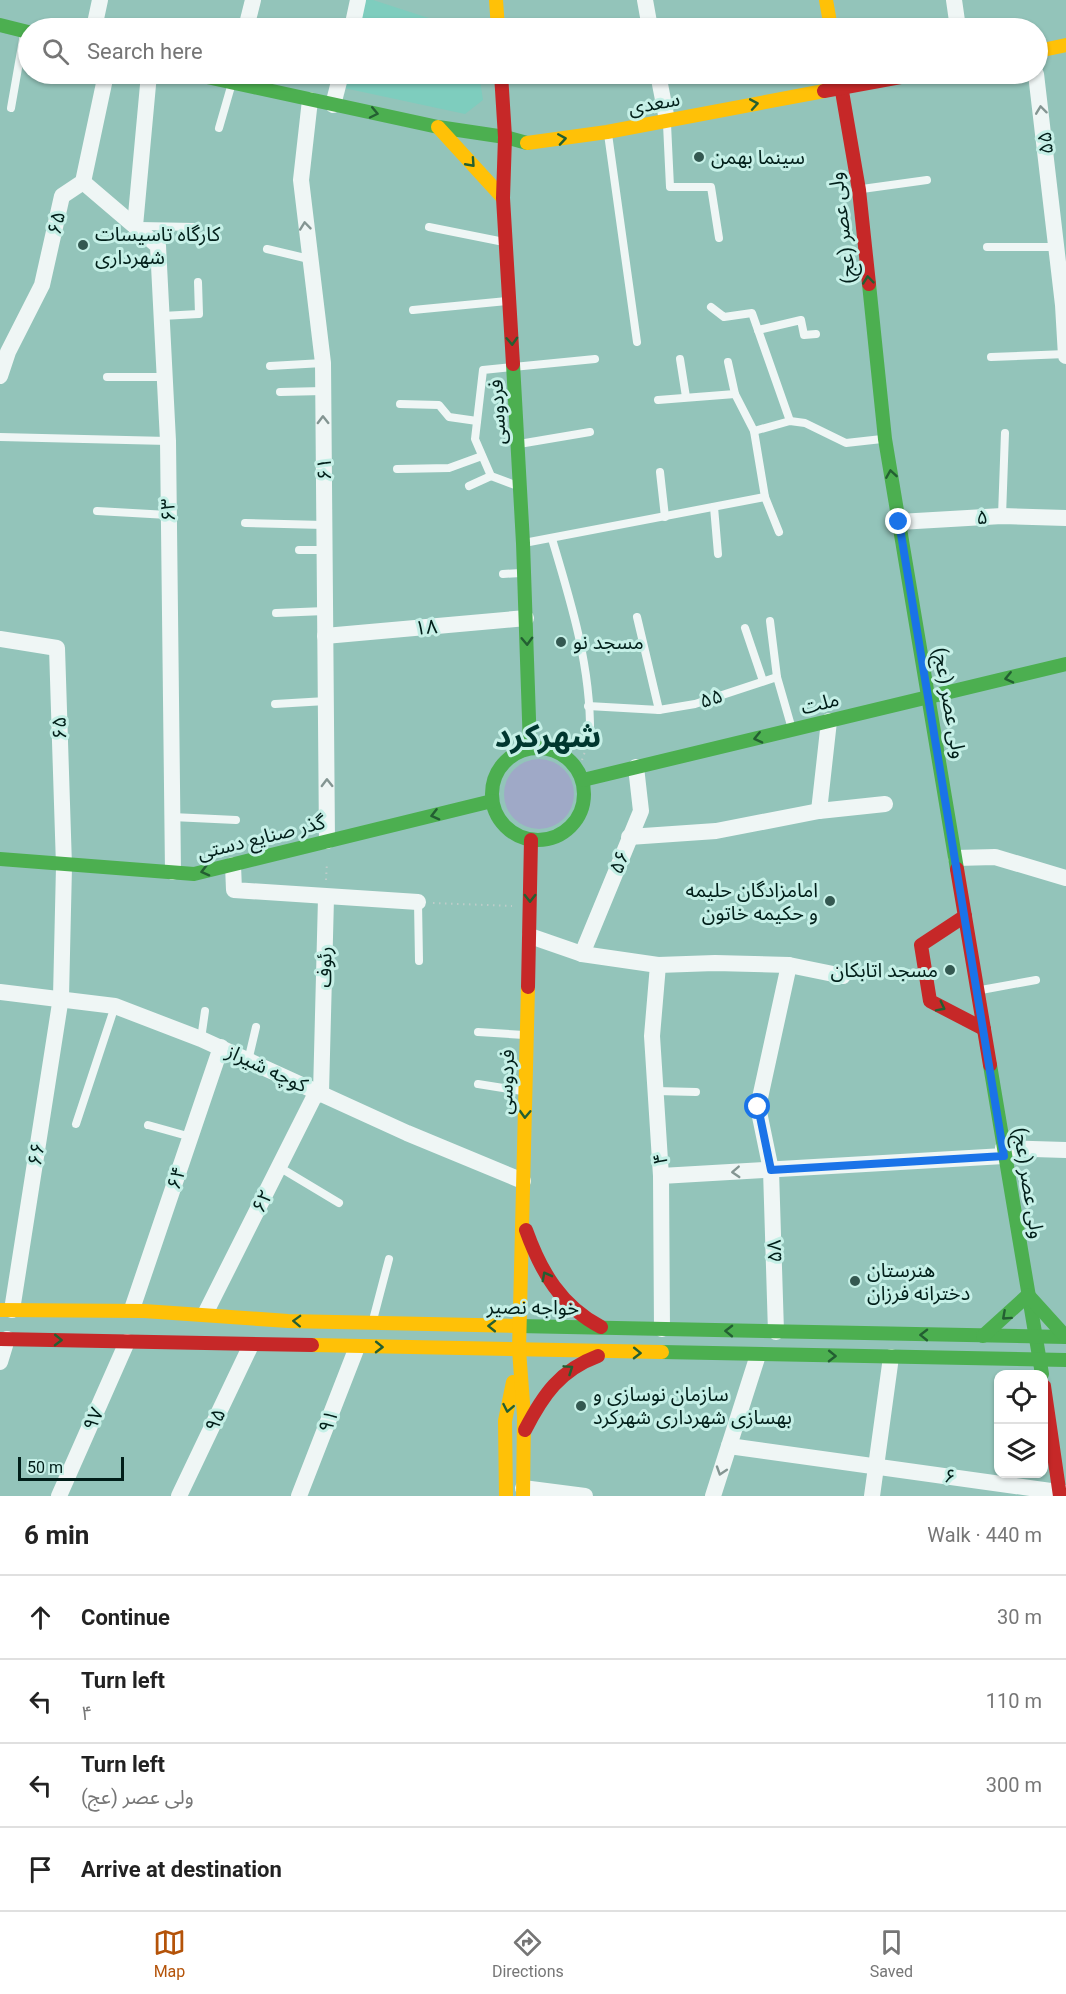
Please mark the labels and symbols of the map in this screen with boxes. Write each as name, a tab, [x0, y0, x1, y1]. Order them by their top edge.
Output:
street label: سعدی	[626, 86, 682, 120]
one-way arrow	[749, 98, 759, 111]
one-way arrow	[1035, 105, 1047, 114]
one-way arrow	[368, 106, 378, 119]
street label: ۵۵	[1032, 130, 1058, 156]
one-way arrow	[558, 134, 567, 146]
place label: سینما بهمن	[711, 145, 805, 169]
marker: سینما بهمن	[692, 150, 706, 164]
one-way arrow	[463, 155, 474, 166]
street label: ولی عصر (عج)	[823, 170, 864, 285]
street label: ۶۵	[42, 209, 70, 237]
one-way arrow	[299, 221, 312, 230]
place label: کارگاه تاسیسات شهرداری	[95, 222, 221, 269]
marker: کارگاه تاسیسات شهرداری	[76, 238, 90, 252]
one-way arrow	[862, 275, 875, 285]
one-way arrow	[506, 337, 519, 346]
street label: فردوسی	[483, 379, 511, 445]
one-way arrow	[317, 415, 329, 424]
street label: ۶۱	[312, 457, 336, 481]
one-way arrow	[885, 469, 898, 479]
street label: ۶۳	[156, 499, 180, 521]
street label: ۵	[976, 505, 988, 529]
route end	[885, 508, 911, 534]
street label: ۱۸	[414, 614, 439, 640]
place label: مسجد نو	[573, 630, 644, 654]
marker: مسجد نو	[554, 635, 568, 649]
one-way arrow	[520, 637, 533, 646]
street label: ولی عصر (عج)	[925, 645, 972, 761]
one-way arrow	[1004, 670, 1014, 683]
street label: ۵۵	[696, 683, 726, 713]
street label: ملت	[798, 687, 842, 719]
street label: ۶۵	[47, 716, 71, 740]
district label: شهرکرد	[495, 717, 601, 755]
one-way arrow	[753, 730, 763, 743]
one-way arrow	[320, 778, 333, 787]
one-way arrow	[430, 807, 440, 820]
street label: گذر صنایع دستی	[195, 809, 329, 867]
street label: ۵۶	[604, 847, 634, 877]
one-way arrow	[200, 864, 210, 877]
place label: امامزادگان حلیمه و حکیمه خاتون	[685, 878, 818, 925]
one-way arrow	[524, 894, 536, 903]
marker: امامزادگان حلیمه و حکیمه خاتون	[823, 894, 837, 908]
street label: رئوف	[312, 946, 336, 988]
place label: مسجد اتابکان	[831, 958, 938, 982]
marker: مسجد اتابکان	[943, 963, 957, 977]
one-way arrow	[934, 1000, 945, 1011]
street label: کوچه شیراز	[221, 1038, 312, 1098]
street label: فردوسی	[493, 1049, 519, 1115]
route start	[744, 1093, 770, 1119]
one-way arrow	[519, 1110, 531, 1119]
street label: ولی عصر (عج)	[1005, 1126, 1050, 1241]
street label: ۶۶	[22, 1141, 50, 1167]
street label: ۴	[648, 1152, 672, 1166]
street label: ۶۴	[161, 1163, 191, 1193]
one-way arrow	[732, 1165, 741, 1178]
street label: ۶۲	[246, 1185, 278, 1217]
street label: ۵۸	[762, 1239, 786, 1263]
place label: هنرستان دخترانه فرزان	[867, 1258, 970, 1305]
one-way arrow	[542, 1272, 553, 1282]
marker: هنرستان دخترانه فرزان	[848, 1274, 862, 1288]
street label: خواجه نصیر	[486, 1294, 579, 1320]
one-way arrow	[1002, 1309, 1013, 1320]
one-way arrow	[292, 1315, 301, 1327]
one-way arrow	[487, 1319, 496, 1332]
one-way arrow	[724, 1325, 733, 1337]
one-way arrow	[919, 1329, 928, 1341]
one-way arrow	[54, 1334, 63, 1347]
one-way arrow	[375, 1341, 384, 1353]
one-way arrow	[633, 1346, 642, 1359]
one-way arrow	[828, 1350, 837, 1363]
one-way arrow	[563, 1365, 574, 1376]
place label: سازمان نوسازی و بهسازی شهرداری شهرکرد	[593, 1382, 792, 1429]
marker: سازمان نوسازی و بهسازی شهرداری شهرکرد	[574, 1399, 588, 1413]
one-way arrow	[502, 1402, 515, 1412]
street label: ۹۷	[77, 1403, 109, 1434]
street label: ۹۵	[199, 1405, 231, 1435]
street label: ۹۱	[313, 1406, 343, 1436]
scale bar	[18, 1454, 124, 1482]
street label: ۶	[942, 1463, 958, 1489]
one-way arrow	[716, 1465, 728, 1476]

